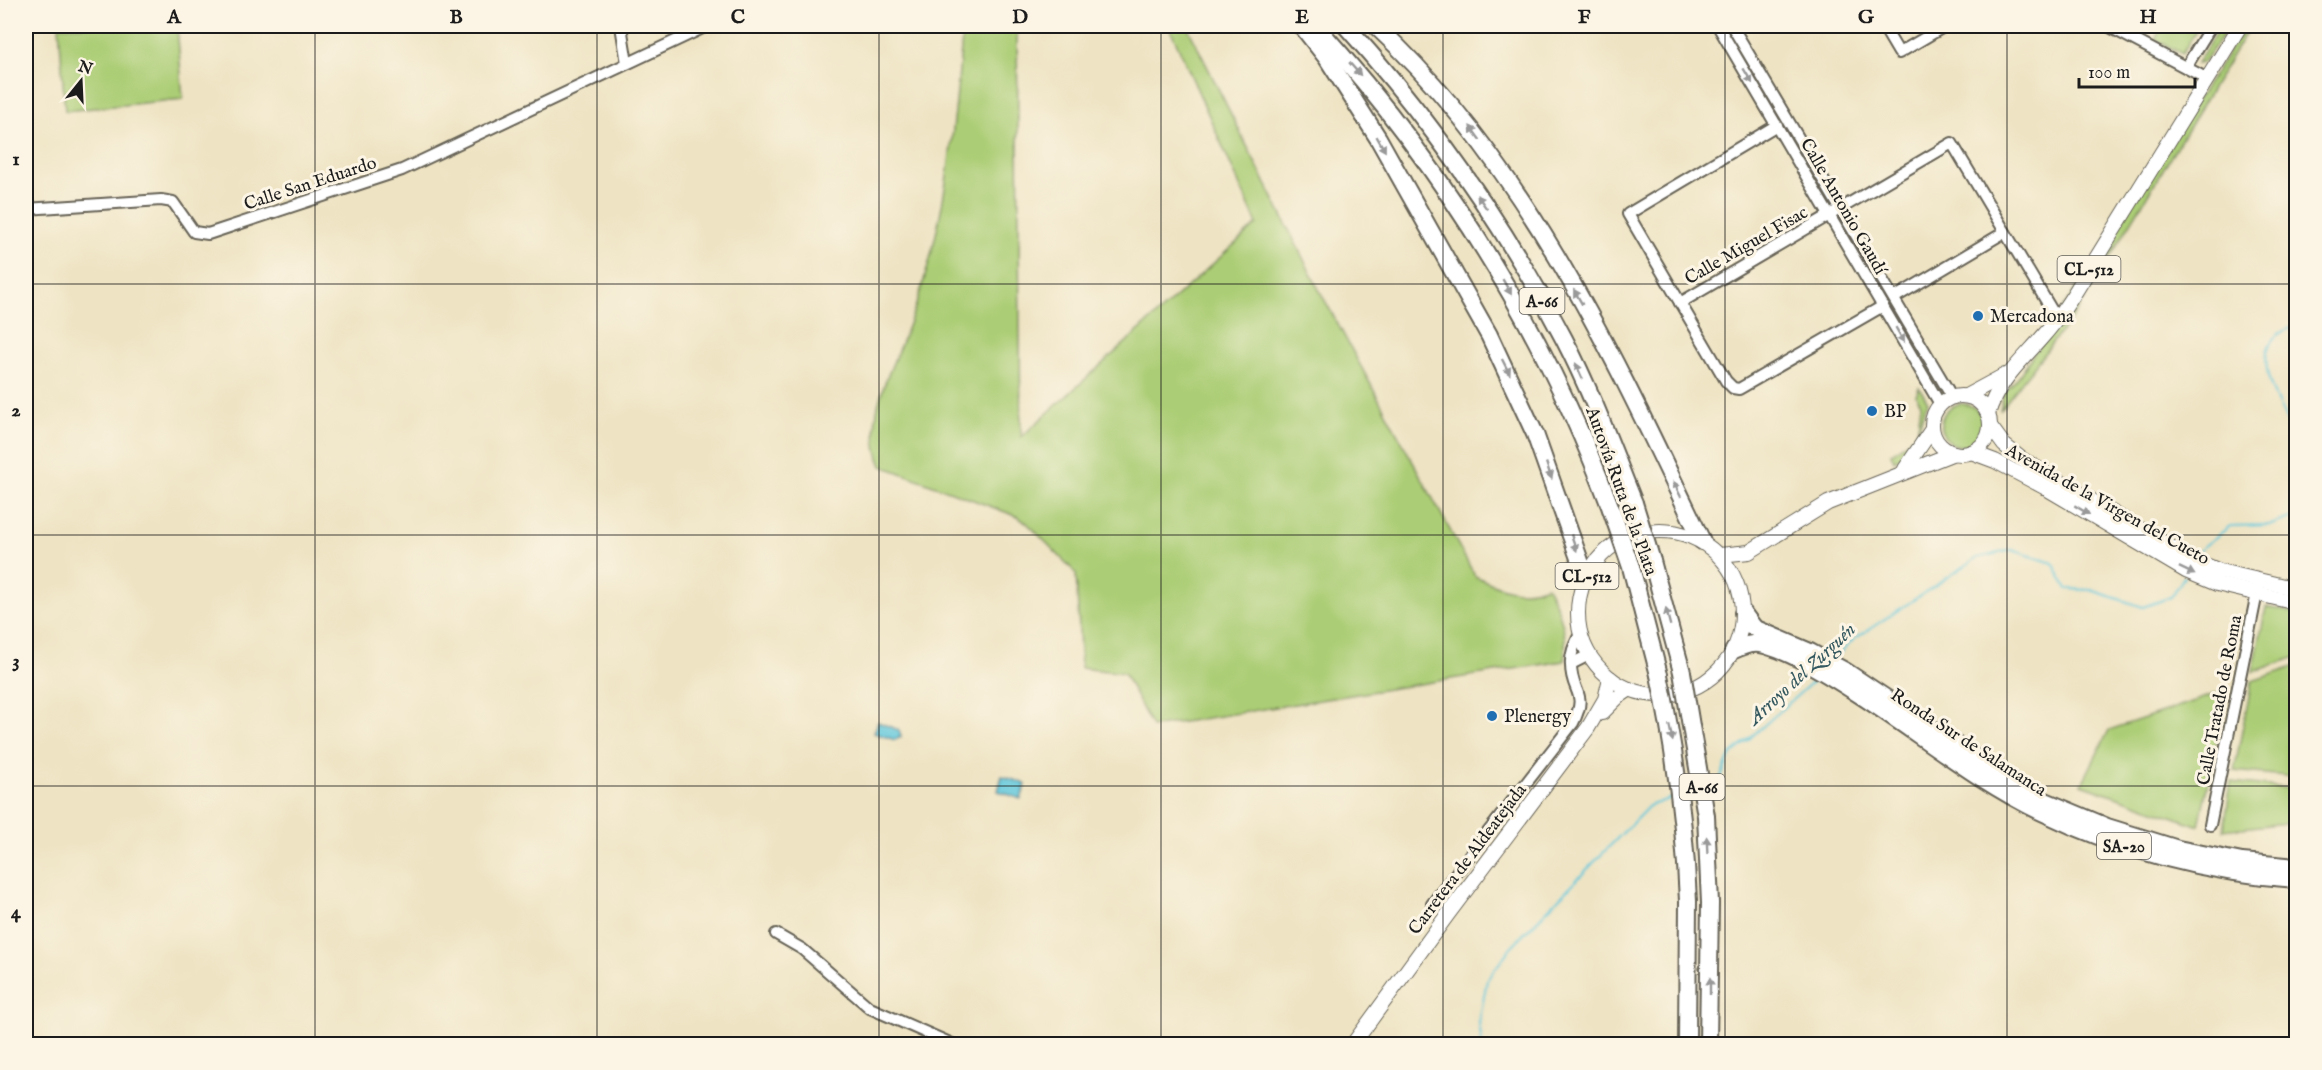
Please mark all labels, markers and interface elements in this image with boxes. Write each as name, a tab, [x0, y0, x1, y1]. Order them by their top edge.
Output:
text: A	[166, 5, 182, 30]
text: B	[449, 5, 463, 30]
text: C	[731, 5, 745, 30]
text: D	[1012, 5, 1028, 30]
text: E	[1295, 5, 1309, 30]
text: F	[1578, 5, 1591, 30]
text: G	[1858, 5, 1875, 30]
text: H	[2139, 5, 2157, 30]
north arrow	[51, 51, 111, 111]
scale bar	[2079, 51, 2194, 89]
text: N	[74, 57, 95, 80]
one-way arrow	[1348, 61, 1361, 76]
text: 100 m	[2088, 62, 2130, 85]
one-way arrow	[1743, 68, 1753, 85]
one-way arrow	[1469, 125, 1481, 141]
street label: Calle Antonio Gaudí	[1794, 134, 1892, 280]
one-way arrow	[1376, 136, 1386, 153]
text: 1	[12, 147, 20, 172]
street label: Calle San Eduardo	[241, 152, 380, 217]
one-way arrow	[1477, 194, 1488, 210]
street label: Calle Miguel Fisac	[1681, 202, 1813, 291]
road number: CL-512	[2058, 256, 2120, 282]
one-way arrow	[1502, 279, 1512, 296]
road number: A-66	[1520, 288, 1564, 314]
one-way arrow	[1573, 288, 1583, 305]
place label: Mercadona	[1990, 306, 2074, 329]
marker: Mercadona	[1971, 309, 1985, 323]
one-way arrow	[1895, 327, 1905, 344]
one-way arrow	[1501, 359, 1511, 376]
one-way arrow	[1574, 363, 1583, 380]
text: 2	[11, 398, 21, 423]
place label: BP	[1884, 401, 1906, 424]
street label: Autovía Ruta de la Plata	[1579, 403, 1662, 579]
marker: BP	[1865, 404, 1879, 418]
street label: Avenida de la Virgen del Cueto	[2000, 439, 2214, 571]
one-way arrow	[1544, 462, 1554, 480]
one-way arrow	[1673, 480, 1682, 497]
one-way arrow	[2074, 504, 2090, 515]
one-way arrow	[1570, 534, 1580, 552]
road number: CL-512	[1556, 563, 1618, 589]
one-way arrow	[2178, 566, 2195, 575]
one-way arrow	[1663, 607, 1672, 625]
street label: Calle Tratado de Roma	[2193, 613, 2248, 787]
water label: Arroyo del Zurguén	[1741, 618, 1862, 733]
text: 3	[12, 649, 20, 674]
street label: Ronda Sur de Salamanca	[1886, 684, 2051, 802]
place label: Plenergy	[1504, 706, 1571, 729]
marker: Plenergy	[1485, 709, 1499, 723]
one-way arrow	[1667, 723, 1676, 742]
road number: A-66	[1680, 774, 1724, 800]
street label: Carretera de Aldeatejada	[1404, 780, 1533, 940]
road number: SA-20	[2097, 833, 2151, 859]
one-way arrow	[1703, 835, 1712, 854]
text: 4	[11, 900, 22, 925]
one-way arrow	[1705, 977, 1715, 996]

